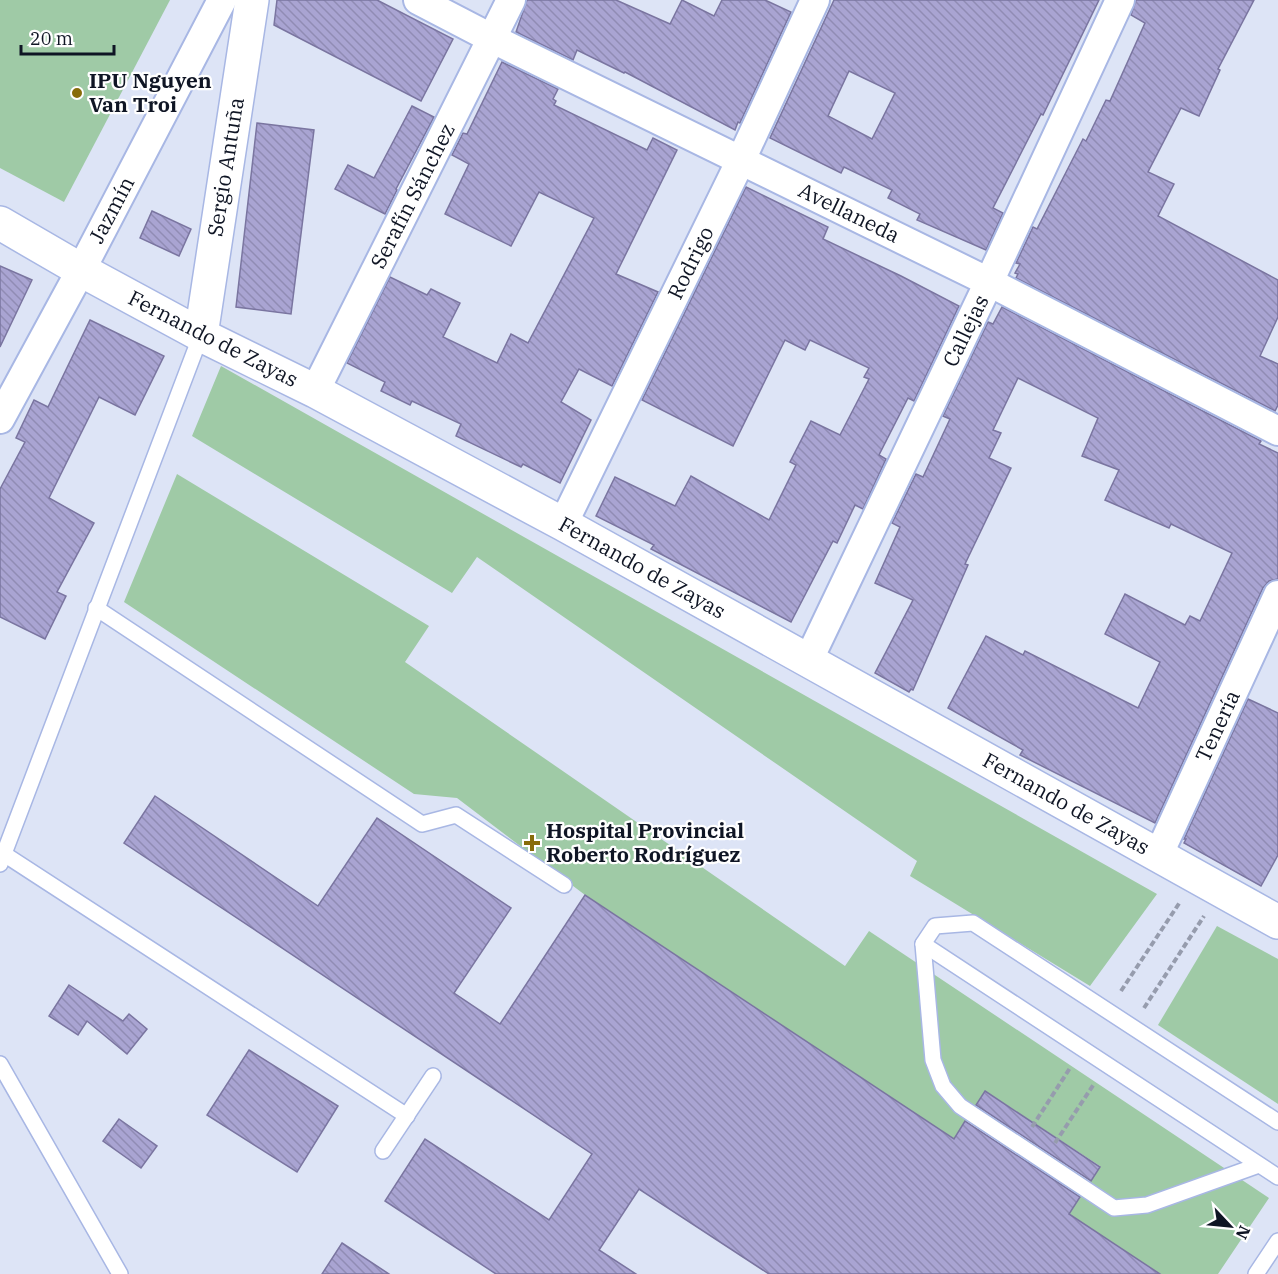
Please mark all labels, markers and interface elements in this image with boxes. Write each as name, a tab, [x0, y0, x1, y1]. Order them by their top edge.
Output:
scale bar	[21, 18, 114, 56]
text: 20 m	[30, 27, 73, 50]
place label: IPU Nguyen Van Troi	[89, 66, 212, 118]
marker: IPU Nguyen Van Troi	[70, 86, 84, 100]
street label: Sergio Antuña	[200, 95, 250, 239]
street label: Serafín Sánchez	[363, 118, 461, 273]
street label: Jazmín	[82, 171, 140, 248]
street label: Avellaneda	[794, 176, 905, 249]
street label: Rodrigo	[660, 222, 720, 304]
street label: Fernando de Zayas	[124, 283, 303, 393]
street label: Callejas	[936, 290, 995, 371]
street label: Fernando de Zayas	[554, 510, 731, 625]
street label: Tenería	[1188, 685, 1246, 766]
street label: Fernando de Zayas	[978, 746, 1155, 861]
place label: Hospital Provincial Roberto Rodríguez	[546, 816, 744, 868]
marker: Hospital Provincial Roberto Rodríguez	[523, 834, 541, 852]
north arrow	[1200, 1196, 1260, 1256]
text: N	[1232, 1223, 1255, 1243]

